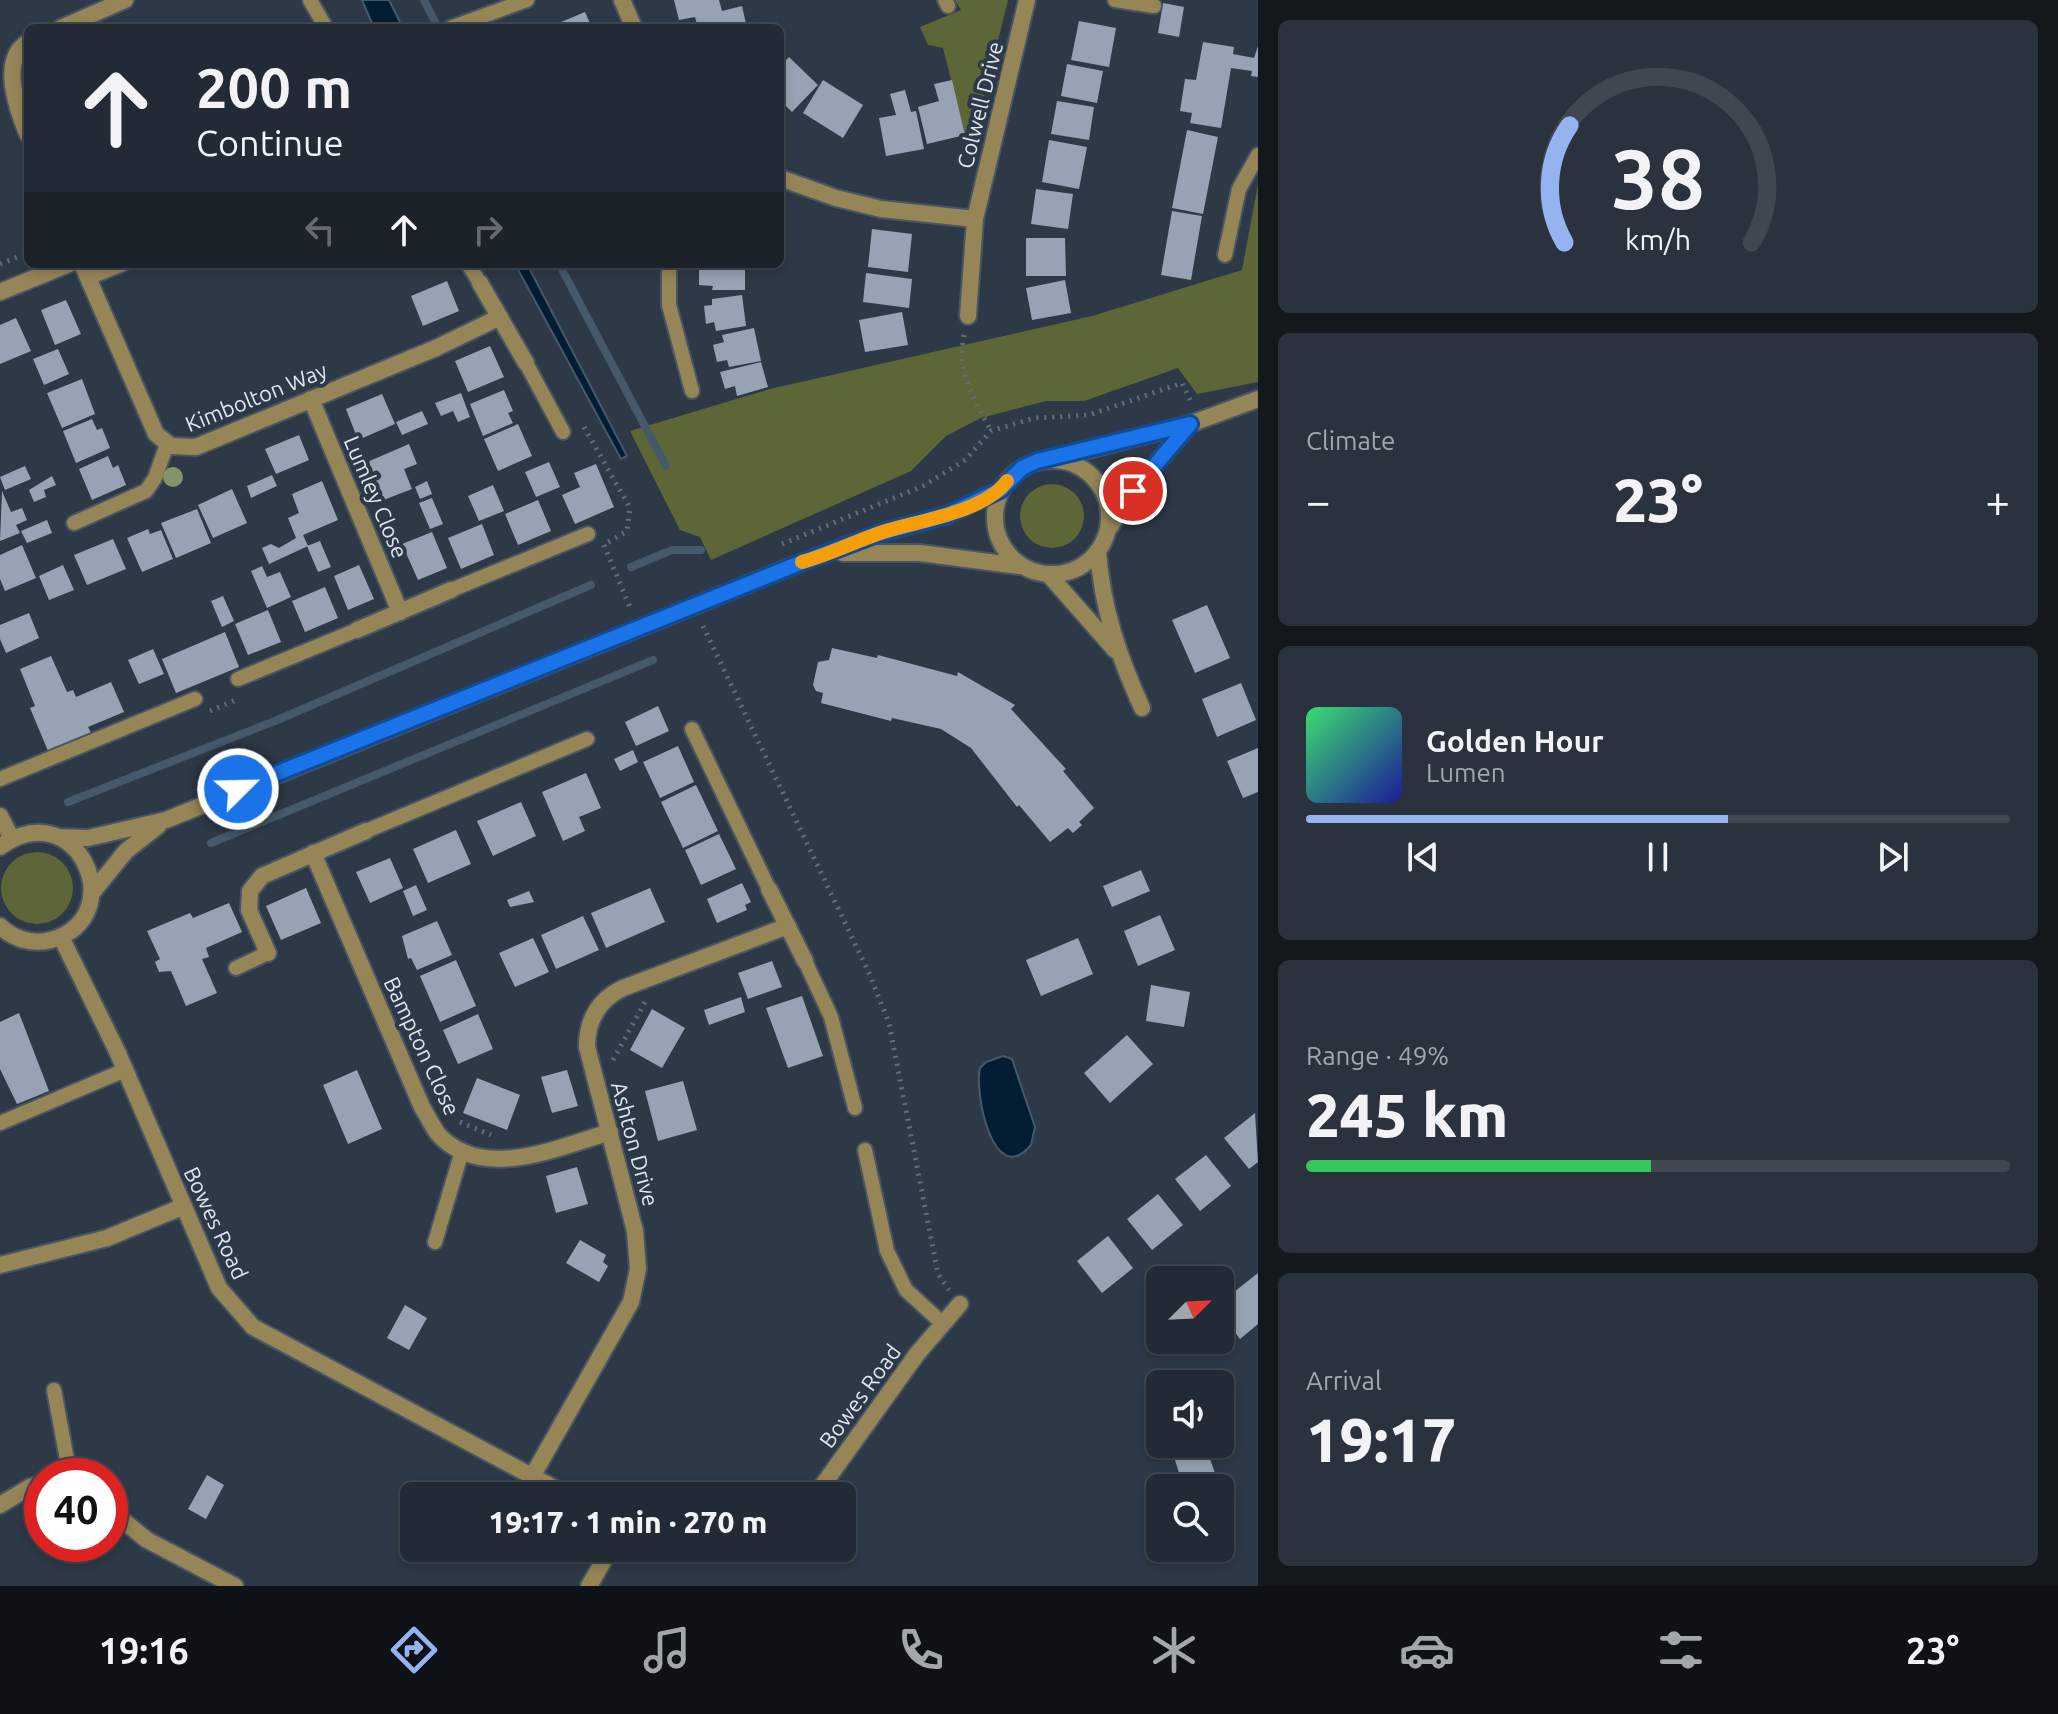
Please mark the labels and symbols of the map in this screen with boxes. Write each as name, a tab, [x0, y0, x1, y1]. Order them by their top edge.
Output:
street label: Colwell Drive	[952, 39, 1007, 171]
street label: Kimbolton Way	[181, 357, 331, 436]
street label: Lumley Close	[340, 432, 413, 562]
pin	[1099, 457, 1167, 525]
position arrow	[196, 747, 280, 831]
street label: Bampton Close	[379, 973, 465, 1119]
street label: Ashton Drive	[607, 1079, 664, 1209]
street label: Bowes Road	[179, 1163, 253, 1283]
north arrow	[1146, 1266, 1234, 1354]
street label: Bowes Road	[814, 1339, 905, 1452]
speed limit sign: 40	[24, 1458, 128, 1562]

